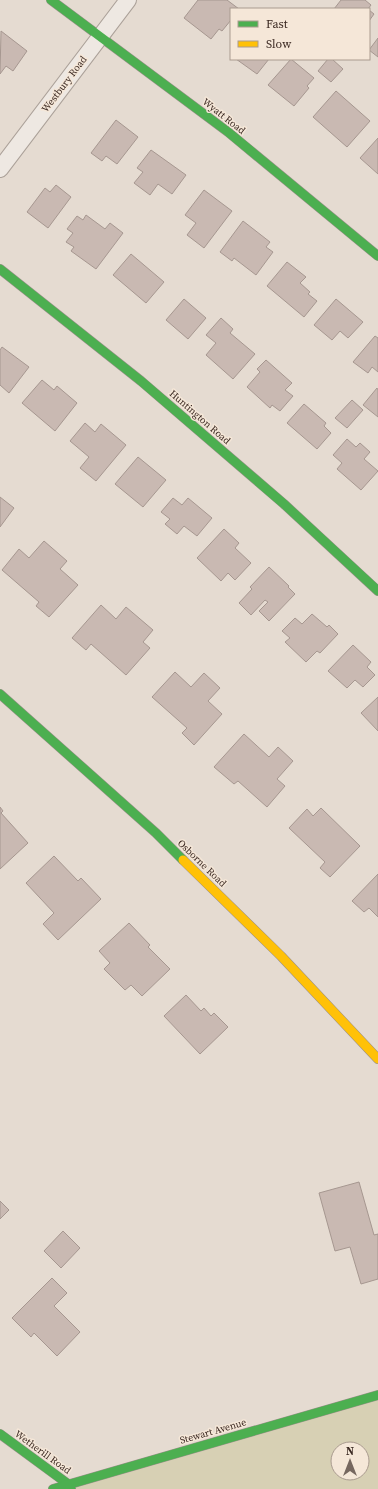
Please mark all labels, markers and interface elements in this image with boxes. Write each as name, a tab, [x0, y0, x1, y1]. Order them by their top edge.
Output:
legend	[230, 8, 370, 60]
text: Fast	[266, 16, 288, 32]
text: Slow	[266, 36, 292, 52]
street label: Westbury Road	[38, 53, 90, 115]
street label: Wyatt Road	[200, 95, 248, 137]
street label: Huntington Road	[167, 387, 233, 447]
street label: Osborne Road	[175, 836, 229, 890]
street label: Stewart Avenue	[178, 1415, 248, 1447]
street label: Wetherill Road	[12, 1427, 74, 1477]
north arrow	[330, 1441, 370, 1481]
text: N	[346, 1444, 354, 1459]

